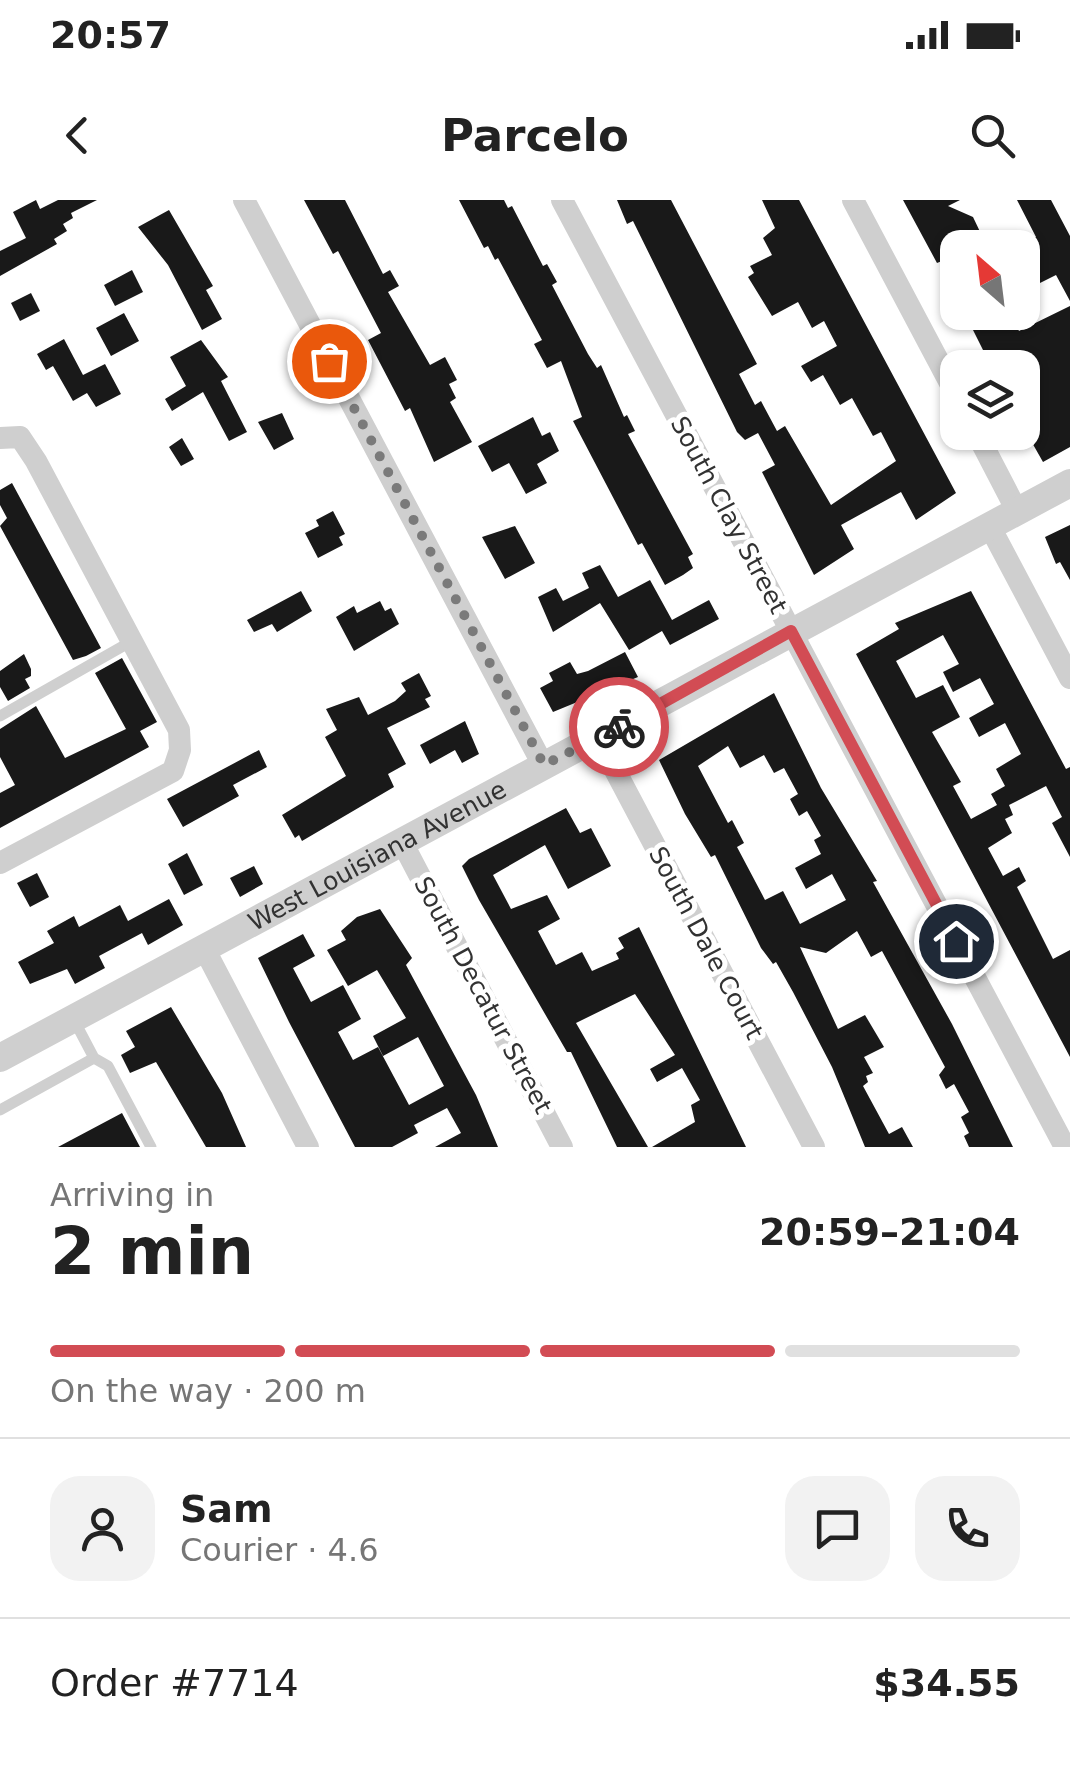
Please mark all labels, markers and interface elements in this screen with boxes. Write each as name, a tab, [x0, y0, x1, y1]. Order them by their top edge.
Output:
text: 20:57	[50, 13, 171, 57]
icon: back	[50, 108, 105, 163]
icon: search	[965, 108, 1020, 163]
text: Parcelo	[441, 109, 629, 162]
north arrow	[940, 230, 1040, 330]
map controls	[940, 230, 1040, 450]
pin	[287, 319, 372, 404]
icon: bag	[302, 334, 357, 389]
button: layers	[940, 350, 1040, 450]
street label: South Clay Street	[665, 411, 793, 619]
courier	[569, 677, 669, 777]
icon: bike	[592, 700, 647, 755]
street label: West Louisiana Avenue	[243, 774, 511, 936]
street label: South Dale Court	[643, 842, 769, 1045]
street label: South Decatur Street	[408, 872, 558, 1119]
pin	[914, 899, 999, 984]
icon: home	[929, 914, 984, 969]
text: Arriving in	[50, 1176, 214, 1214]
text: 20:59–21:04	[759, 1210, 1020, 1254]
text: 2 min	[50, 1214, 254, 1289]
text: On the way · 200 m	[50, 1372, 366, 1410]
button: person	[50, 1476, 155, 1581]
button: chat	[785, 1476, 890, 1581]
button: phone	[915, 1476, 1020, 1581]
text: Sam	[180, 1487, 273, 1531]
text: Courier · 4.6	[180, 1531, 379, 1569]
text: Order #7714	[50, 1661, 299, 1705]
text: $34.55	[873, 1661, 1020, 1705]

